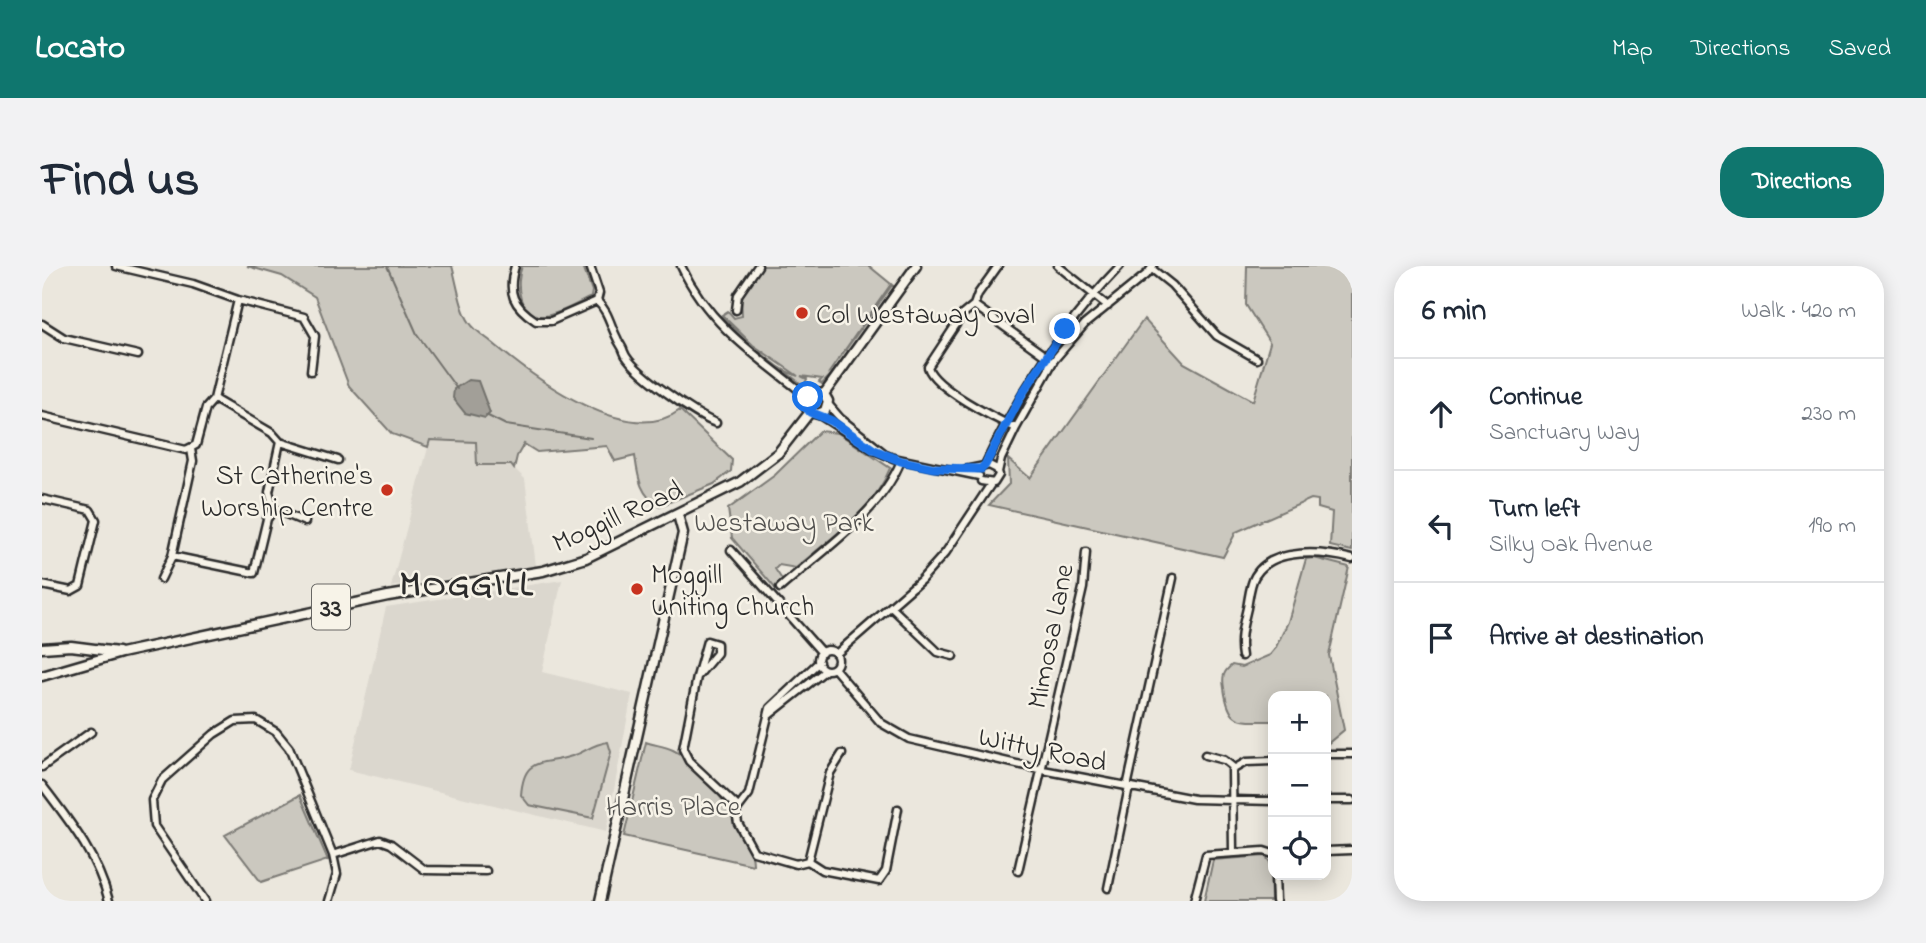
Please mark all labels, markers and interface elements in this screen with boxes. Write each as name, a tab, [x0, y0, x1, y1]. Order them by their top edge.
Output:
text: Locato	[35, 25, 125, 73]
text: Map	[1612, 32, 1653, 67]
text: Directions	[1691, 32, 1790, 67]
text: Saved	[1828, 32, 1891, 67]
text: Find us	[42, 146, 199, 218]
button: Directions	[1720, 147, 1884, 218]
text: 6 min	[1422, 290, 1486, 334]
text: Walk · 420 m	[1741, 295, 1856, 328]
place label: Col Westaway Oval	[816, 296, 1035, 337]
marker: Col Westaway Oval	[794, 305, 810, 321]
route end	[1049, 313, 1080, 344]
text: Continue	[1489, 379, 1582, 417]
route start	[792, 381, 823, 412]
icon: ahead	[1422, 395, 1460, 433]
text: 230 m	[1802, 398, 1856, 431]
text: Sanctuary Way	[1489, 417, 1640, 450]
place label: St Catherine's Worship Centre	[201, 457, 373, 530]
street label: Moggill Road	[547, 471, 691, 565]
marker: St Catherine's Worship Centre	[379, 482, 395, 498]
text: Turn left	[1489, 491, 1580, 529]
park label: Westaway Park	[694, 504, 875, 545]
icon: left	[1422, 507, 1460, 545]
text: 190 m	[1808, 510, 1856, 543]
text: Silky Oak Avenue	[1489, 529, 1653, 562]
place label: Moggill Uniting Church	[651, 556, 814, 629]
street label: Mimosa Lane	[1018, 560, 1087, 712]
district label: MOGGILL	[399, 561, 535, 612]
marker: Moggill Uniting Church	[629, 581, 645, 597]
road number: 33	[312, 584, 350, 630]
icon: arrive	[1422, 619, 1460, 657]
text: Arrive at destination	[1489, 619, 1704, 657]
map controls	[1268, 691, 1331, 880]
button: +	[1268, 691, 1331, 754]
street label: Witty Road	[974, 718, 1111, 785]
button: −	[1268, 754, 1331, 817]
park label: Harris Place	[606, 788, 741, 829]
button: locate	[1268, 817, 1331, 880]

